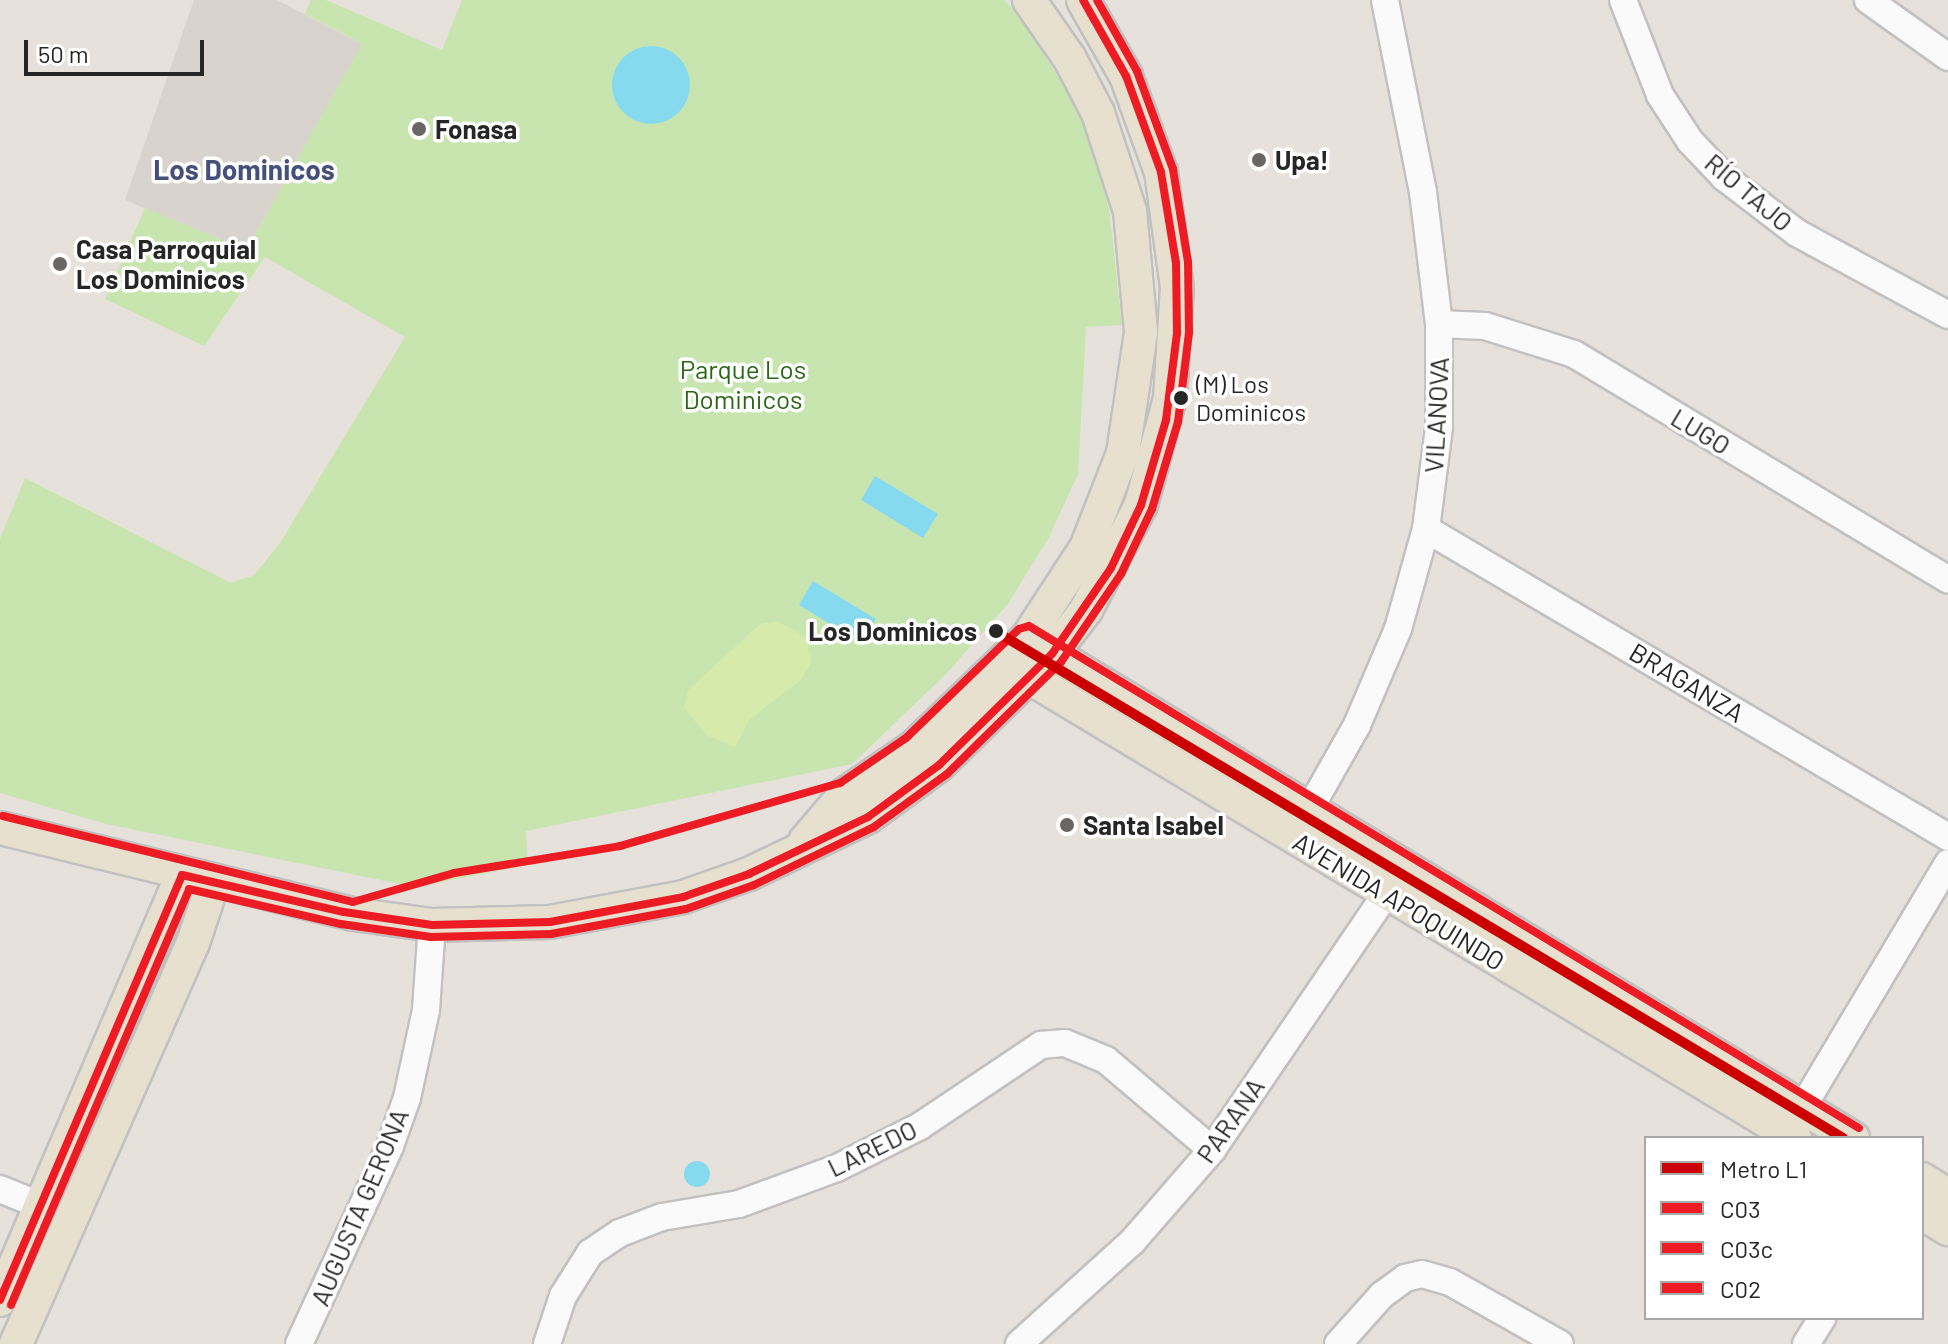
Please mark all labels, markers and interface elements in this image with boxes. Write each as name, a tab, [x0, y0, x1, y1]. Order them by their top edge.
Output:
scale bar	[28, 24, 208, 74]
text: 50 m	[38, 39, 89, 68]
place label: Fonasa	[435, 113, 517, 145]
marker: Fonasa	[410, 120, 428, 138]
place label: Upa!	[1275, 144, 1329, 176]
street label: RÍO TAJO	[1699, 146, 1799, 238]
marker: Upa!	[1250, 151, 1268, 169]
district label: Los Dominicos	[153, 152, 335, 186]
place label: Casa Parroquial Los Dominicos	[76, 233, 256, 294]
marker: Casa Parroquial Los Dominicos	[51, 255, 69, 273]
park label: Parque Los Dominicos	[680, 353, 806, 414]
street label: VILANOVA	[1417, 356, 1455, 474]
place label: (M) Los Dominicos	[1196, 370, 1306, 426]
marker: (M) Los Dominicos	[1173, 390, 1189, 406]
street label: LUGO	[1666, 401, 1736, 461]
place label: Los Dominicos	[808, 615, 977, 647]
marker: Los Dominicos	[984, 619, 1008, 643]
street label: BRAGANZA	[1624, 636, 1750, 728]
place label: Santa Isabel	[1083, 809, 1224, 841]
marker: Santa Isabel	[1058, 816, 1076, 834]
street label: AVENIDA APOQUINDO	[1288, 825, 1510, 977]
street label: PARANA	[1190, 1071, 1270, 1169]
street label: AUGUSTA GERONA	[303, 1104, 415, 1310]
street label: LAREDO	[822, 1113, 922, 1183]
legend	[1644, 1136, 1924, 1320]
text: Metro L1	[1720, 1154, 1807, 1183]
text: C03	[1720, 1194, 1761, 1223]
text: C03c	[1720, 1234, 1773, 1263]
text: C02	[1720, 1274, 1761, 1303]

